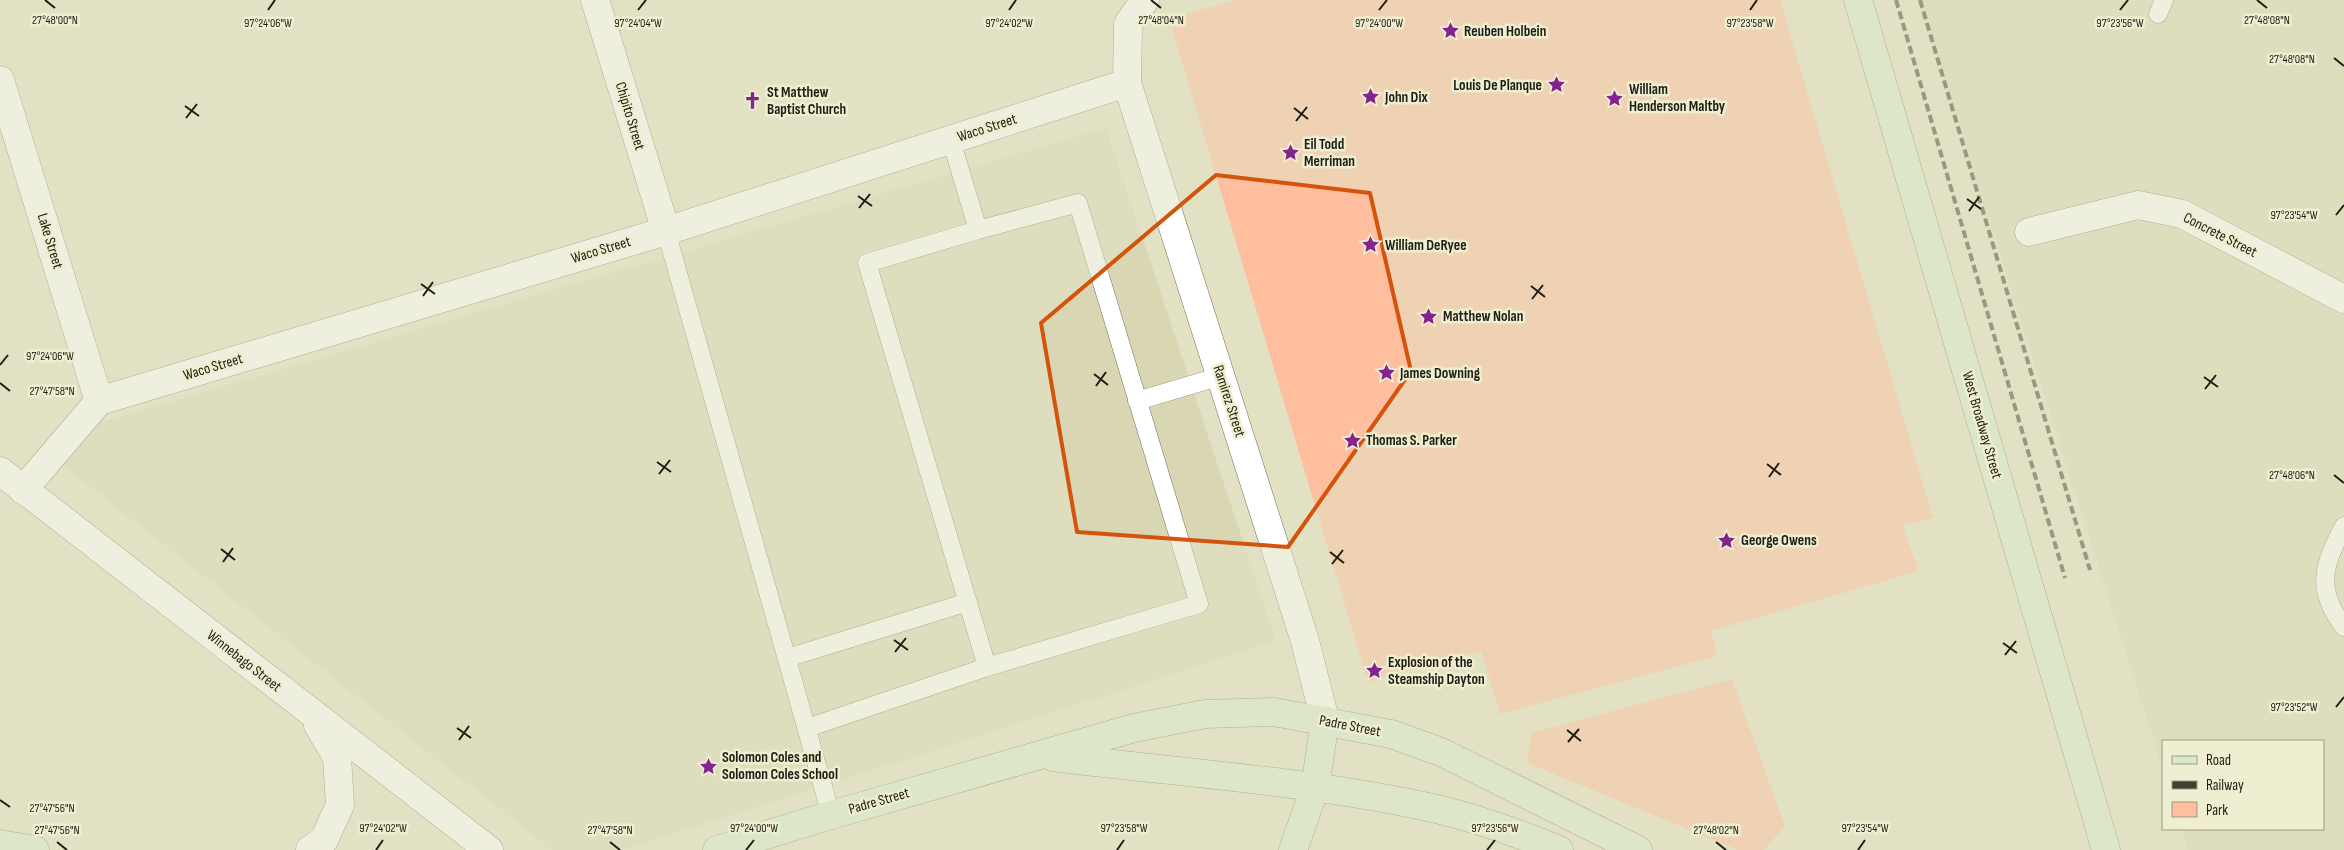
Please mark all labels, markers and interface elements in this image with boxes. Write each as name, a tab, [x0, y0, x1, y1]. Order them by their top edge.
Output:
text: 27°48'00"N	[32, 13, 78, 28]
text: 27°48'04"N	[1138, 13, 1184, 28]
text: 27°48'08"N	[2244, 13, 2290, 28]
text: 97°24'06"W	[244, 16, 292, 31]
text: 97°24'04"W	[614, 16, 662, 31]
text: 97°24'02"W	[985, 16, 1033, 31]
text: 97°24'00"W	[1355, 16, 1403, 31]
text: 97°23'58"W	[1726, 16, 1774, 31]
text: 97°23'56"W	[2096, 16, 2144, 31]
place icon: Reuben Holbein	[1440, 21, 1460, 41]
place label: Reuben Holbein	[1464, 22, 1546, 41]
text: 27°48'08"N	[2269, 52, 2315, 67]
place icon: Louis De Planque	[1546, 75, 1566, 95]
place label: Louis De Planque	[1453, 76, 1542, 95]
street label: Chipito Street	[611, 80, 649, 153]
place label: William Henderson Maltby	[1629, 80, 1726, 116]
place label: St Matthew Baptist Church	[767, 83, 846, 119]
place icon: John Dix	[1361, 87, 1381, 107]
place label: John Dix	[1384, 88, 1428, 107]
place icon: William Henderson Maltby	[1605, 88, 1625, 108]
church icon: St Matthew Baptist Church	[743, 91, 763, 111]
street label: Waco Street	[955, 109, 1020, 147]
place label: Eil Todd Merriman	[1304, 135, 1355, 171]
place icon: Eil Todd Merriman	[1280, 143, 1300, 163]
street label: Concrete Street	[2180, 208, 2260, 262]
text: 97°23'54"W	[2270, 208, 2318, 223]
street label: Lake Street	[33, 211, 68, 271]
street label: Waco Street	[569, 232, 634, 268]
place icon: William DeRyee	[1361, 235, 1381, 255]
place label: William DeRyee	[1385, 236, 1467, 255]
place icon: Matthew Nolan	[1419, 306, 1439, 326]
place label: Matthew Nolan	[1443, 307, 1523, 326]
text: 97°24'06"W	[26, 349, 74, 364]
street label: Waco Street	[181, 349, 246, 385]
street label: Ramirez Street	[1208, 363, 1250, 440]
place icon: James Downing	[1376, 363, 1396, 383]
place label: James Downing	[1399, 364, 1481, 383]
street label: West Broadway Street	[1958, 369, 2006, 481]
text: 27°47'58"N	[29, 384, 75, 399]
place icon: Thomas S. Parker	[1342, 430, 1362, 450]
place label: Thomas S. Parker	[1366, 431, 1457, 450]
text: 27°48'06"N	[2269, 468, 2315, 483]
place icon: George Owens	[1717, 530, 1737, 550]
place label: George Owens	[1741, 531, 1817, 550]
street label: Winnebago Street	[203, 626, 285, 696]
place label: Explosion of the Steamship Dayton	[1388, 653, 1485, 689]
place icon: Explosion of the Steamship Dayton	[1364, 661, 1384, 681]
text: 97°23'52"W	[2270, 700, 2318, 715]
street label: Padre Street	[1318, 711, 1383, 741]
legend	[2162, 740, 2324, 830]
place label: Solomon Coles and Solomon Coles School	[722, 748, 838, 784]
text: Road	[2206, 751, 2231, 770]
place icon: Solomon Coles and Solomon Coles School	[698, 756, 718, 776]
text: Railway	[2206, 776, 2244, 795]
street label: Padre Street	[846, 783, 912, 819]
text: 27°47'56"N	[29, 801, 75, 816]
text: Park	[2206, 801, 2228, 820]
text: 97°24'02"W	[359, 821, 407, 836]
text: 97°24'00"W	[730, 821, 778, 836]
text: 97°23'58"W	[1100, 821, 1148, 836]
text: 97°23'56"W	[1471, 821, 1519, 836]
text: 97°23'54"W	[1841, 821, 1889, 836]
text: 27°47'56"N	[34, 823, 80, 838]
text: 27°47'58"N	[587, 823, 633, 838]
text: 27°48'02"N	[1693, 823, 1739, 838]

